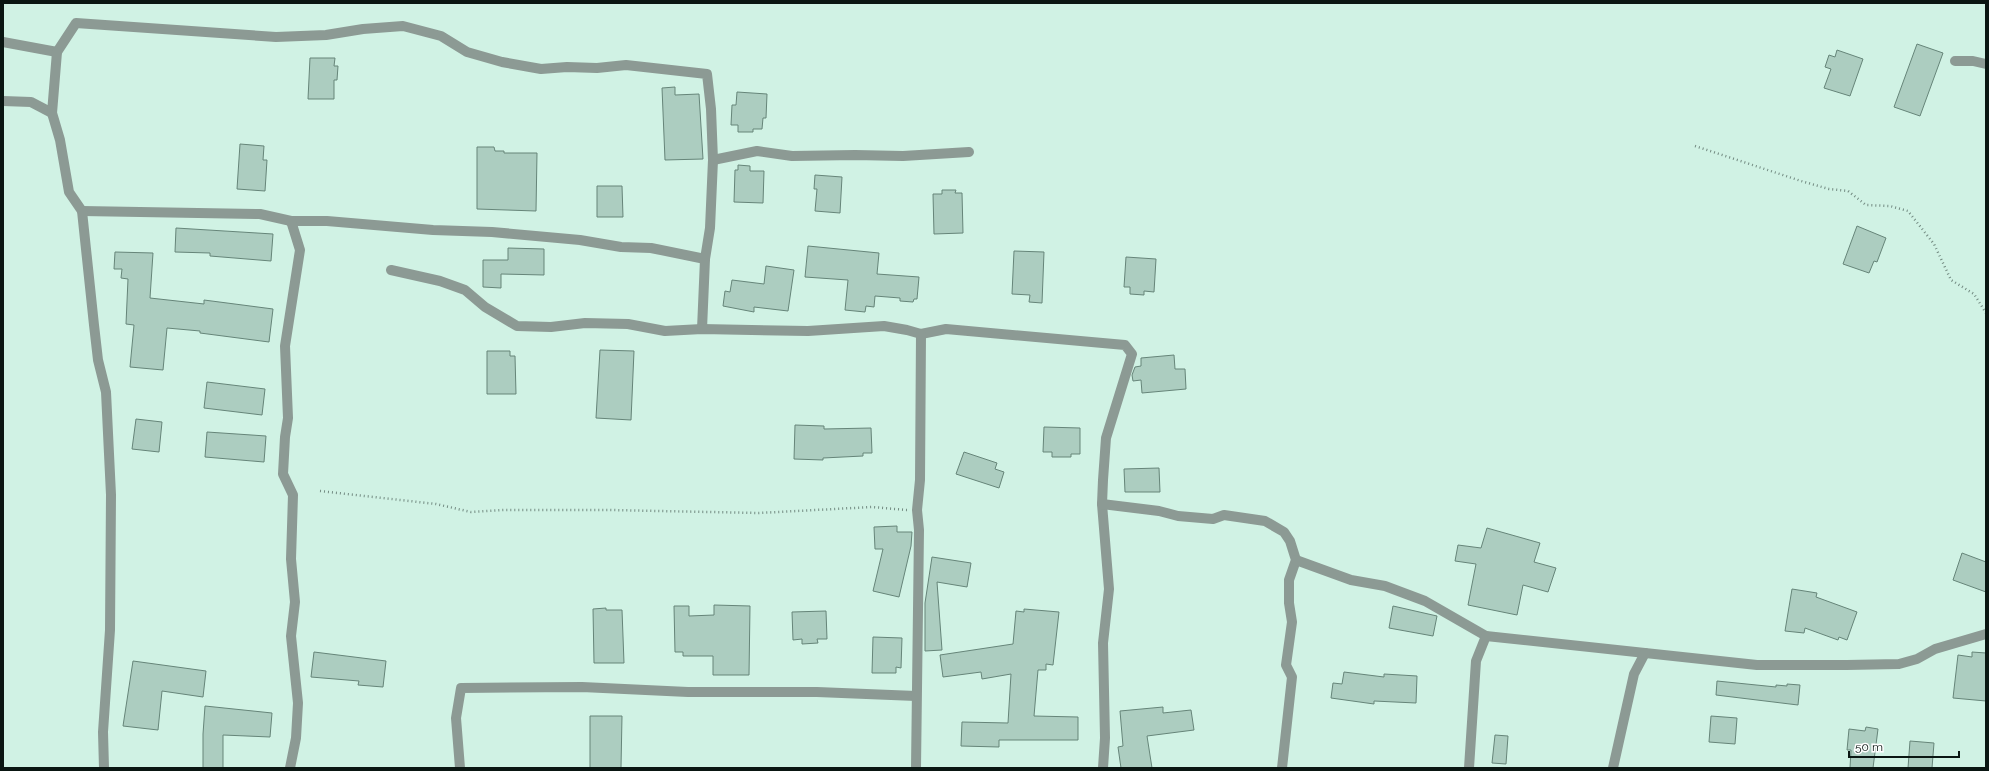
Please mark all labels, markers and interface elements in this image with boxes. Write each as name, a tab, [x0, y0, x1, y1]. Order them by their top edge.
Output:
scale bar	[1849, 733, 1959, 759]
text: 50 m	[1855, 740, 1883, 754]

